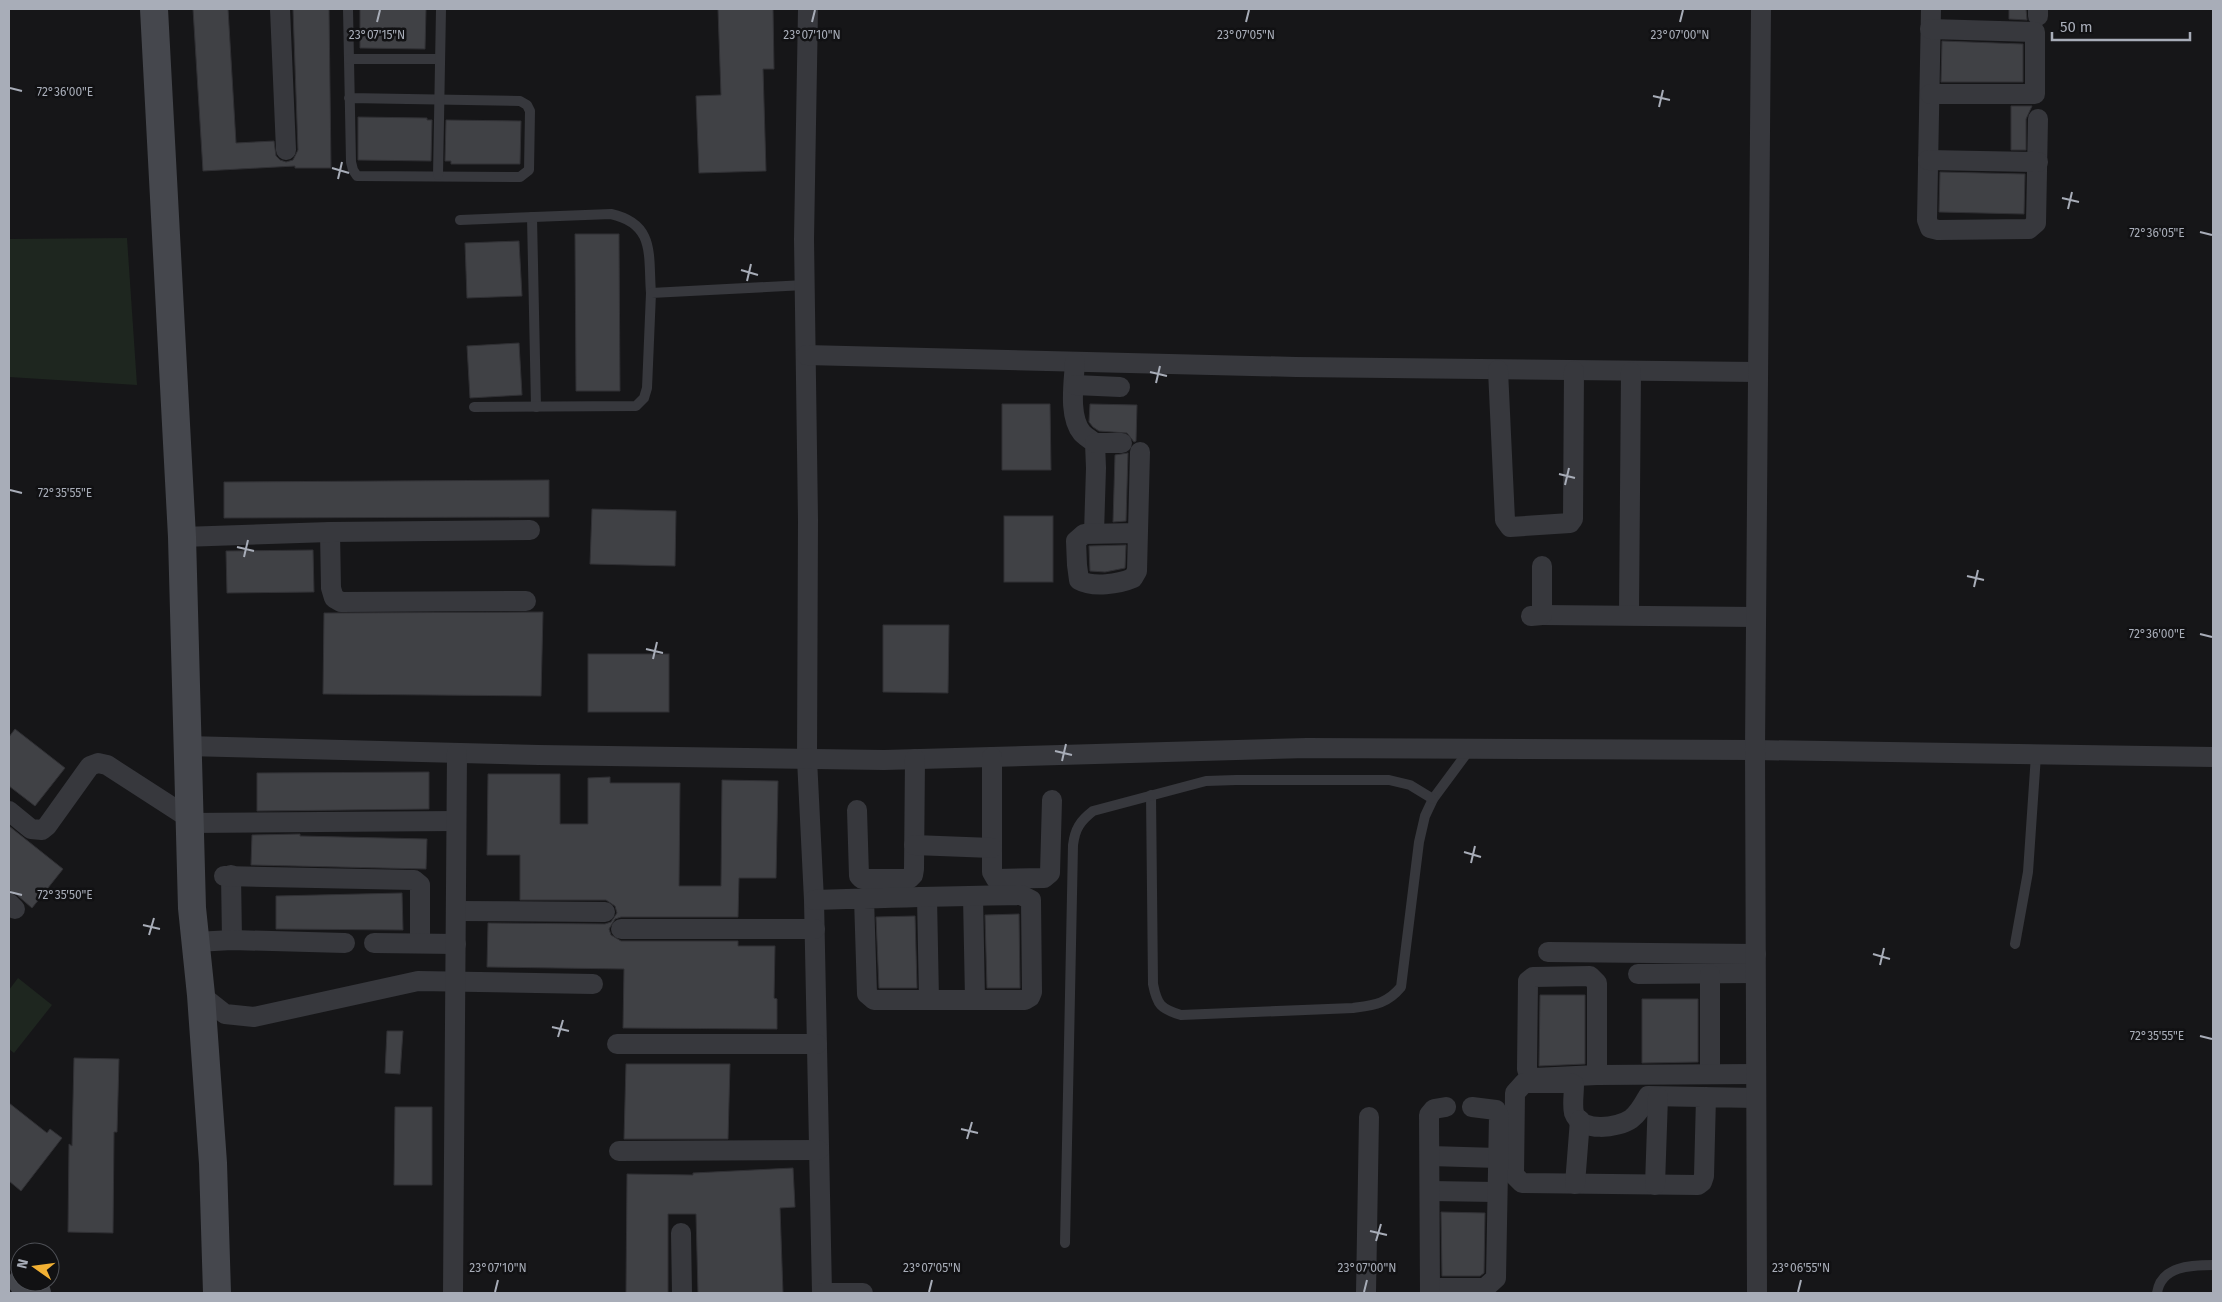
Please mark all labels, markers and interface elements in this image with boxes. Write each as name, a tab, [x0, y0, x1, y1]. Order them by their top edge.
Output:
scale bar	[2052, 10, 2190, 42]
text: 50 m	[2060, 18, 2093, 36]
text: 23°07'15"N	[349, 28, 405, 42]
text: 23°07'10"N	[783, 28, 841, 42]
text: 23°07'05"N	[1217, 28, 1275, 42]
text: 23°07'00"N	[1651, 28, 1709, 42]
text: 72°36'00"E	[37, 85, 93, 99]
text: 72°36'05"E	[2129, 226, 2185, 240]
text: 72°35'55"E	[38, 486, 92, 500]
text: 72°36'00"E	[2129, 627, 2185, 641]
text: 72°35'50"E	[37, 888, 93, 902]
text: 72°35'55"E	[2130, 1029, 2184, 1043]
north arrow	[10, 1242, 60, 1292]
text: N	[13, 1257, 32, 1271]
text: 23°07'10"N	[469, 1261, 527, 1275]
text: 23°07'05"N	[903, 1261, 961, 1275]
text: 23°07'00"N	[1338, 1261, 1396, 1275]
text: 23°06'55"N	[1772, 1261, 1830, 1275]

